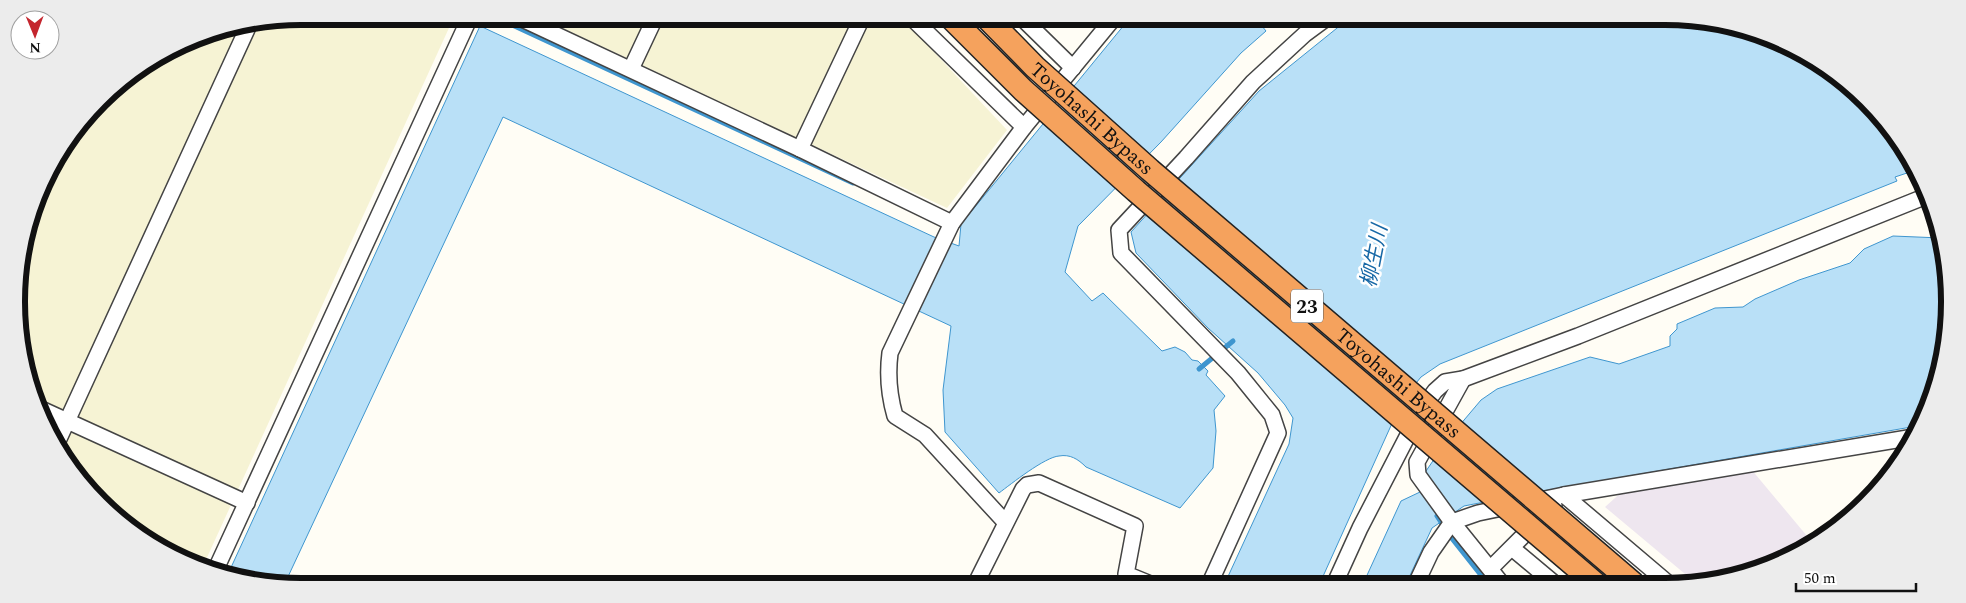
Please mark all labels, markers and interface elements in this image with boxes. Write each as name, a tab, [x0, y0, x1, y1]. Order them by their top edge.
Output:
north arrow	[10, 10, 60, 60]
text: N	[29, 37, 41, 58]
street label: Toyohashi Bypass	[1023, 55, 1160, 183]
water label: 柳生川	[1353, 220, 1397, 290]
road number: 23	[1291, 290, 1323, 322]
street label: Toyohashi Bypass	[1329, 321, 1468, 446]
scale bar	[1796, 560, 1916, 592]
text: 50 m	[1804, 567, 1836, 590]

